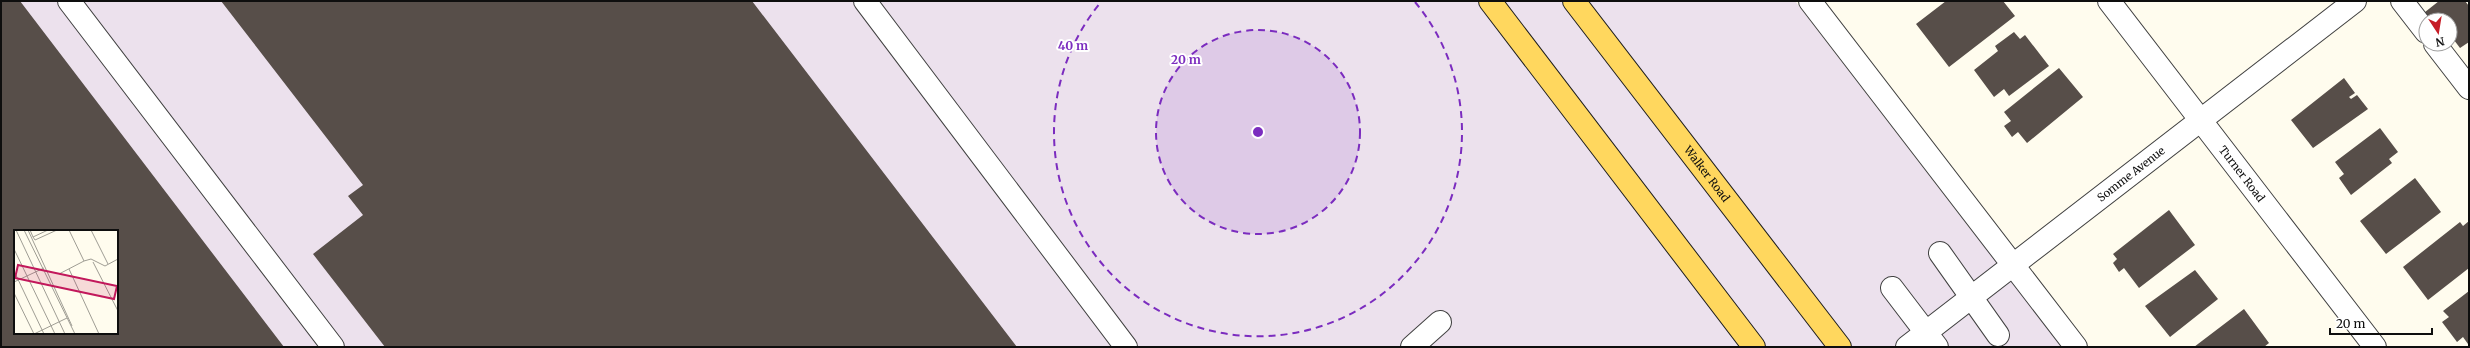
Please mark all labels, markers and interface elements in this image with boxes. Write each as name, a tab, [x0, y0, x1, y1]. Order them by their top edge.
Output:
north arrow	[2418, 12, 2458, 52]
text: N	[2434, 34, 2446, 50]
text: 40 m	[1058, 38, 1088, 53]
text: 20 m	[1171, 52, 1201, 67]
centre of rings	[1251, 125, 1265, 139]
street label: Walker Road	[1680, 142, 1733, 205]
street label: Somme Avenue	[2094, 143, 2168, 205]
street label: Turner Road	[2216, 143, 2268, 205]
inset map	[14, 230, 118, 334]
scale bar	[2330, 310, 2432, 336]
text: 20 m	[2336, 316, 2365, 331]

